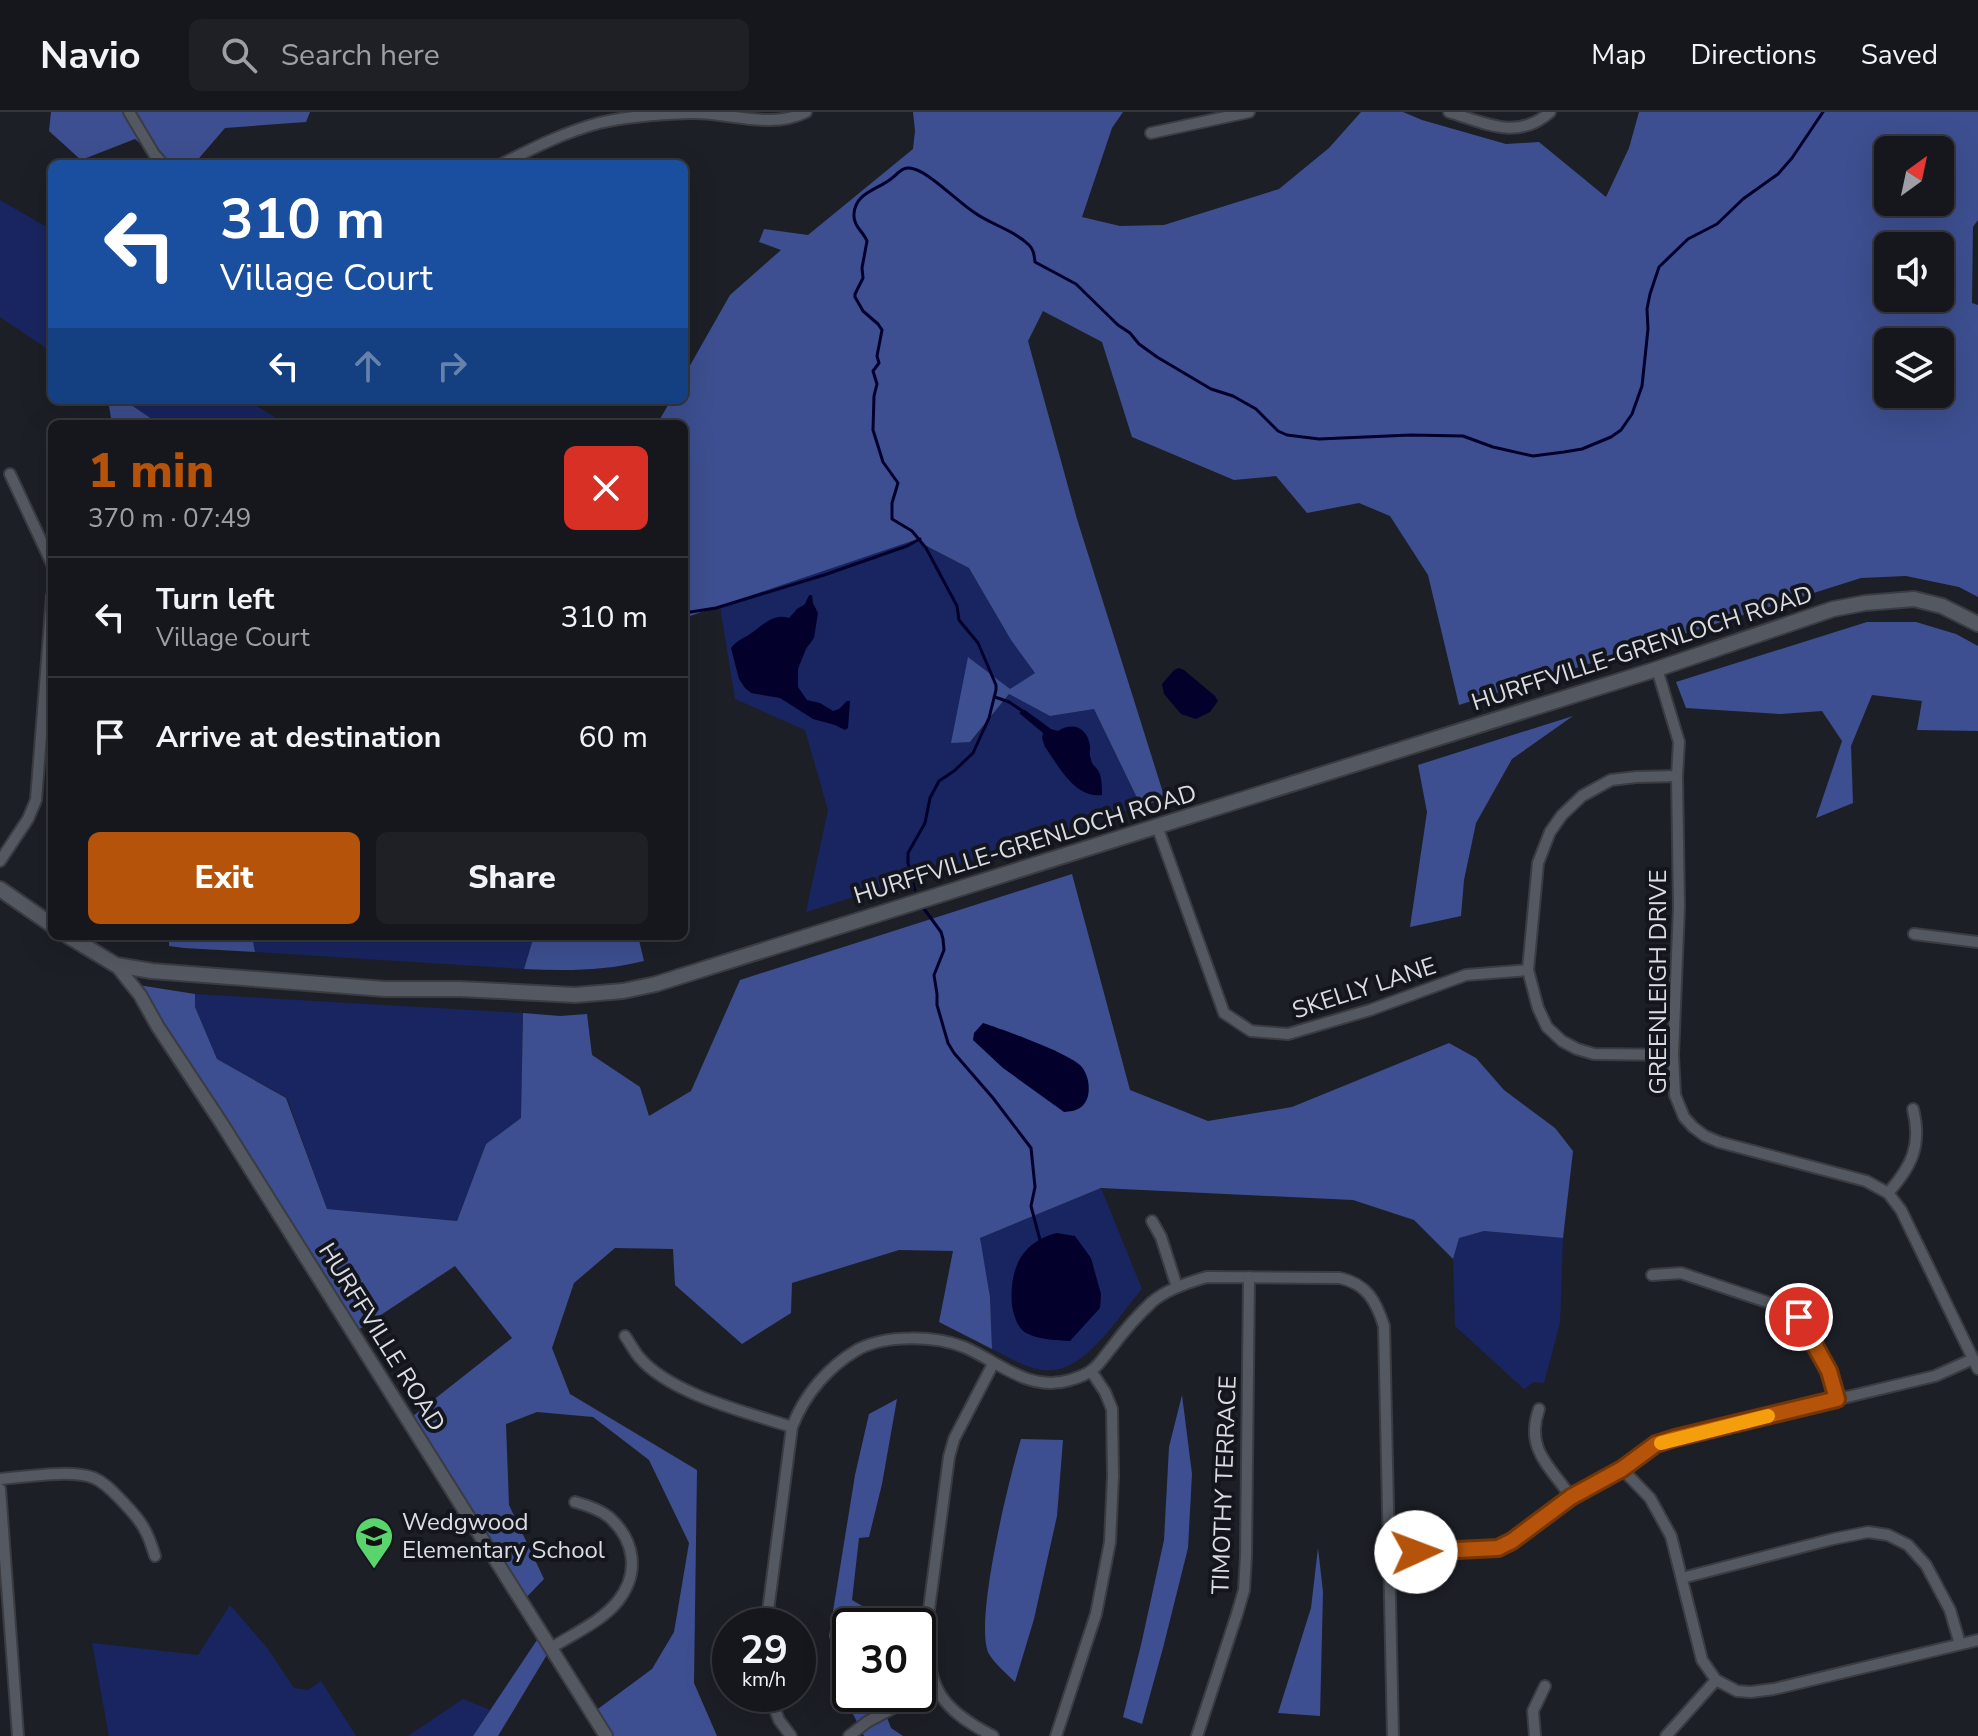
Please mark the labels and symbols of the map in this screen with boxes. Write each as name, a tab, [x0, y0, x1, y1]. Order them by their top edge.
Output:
north arrow	[1874, 136, 1954, 216]
street label: HURFFVILLE-GRENLOCH ROAD	[1467, 578, 1817, 718]
street label: HURFFVILLE-GRENLOCH ROAD	[850, 777, 1200, 911]
street label: GREENLEIGH DRIVE	[1642, 870, 1674, 1094]
street label: SKELLY LANE	[1288, 950, 1440, 1026]
street label: HURFFVILLE ROAD	[311, 1237, 453, 1437]
pin	[1765, 1283, 1833, 1351]
street label: TIMOTHY TERRACE	[1204, 1375, 1244, 1595]
place label: Wedgwood Elementary School	[402, 1506, 605, 1566]
position arrow	[1374, 1510, 1458, 1594]
school or university icon: Wedgwood Elementary School	[353, 1515, 395, 1570]
speed limit sign: 30	[832, 1608, 936, 1712]

